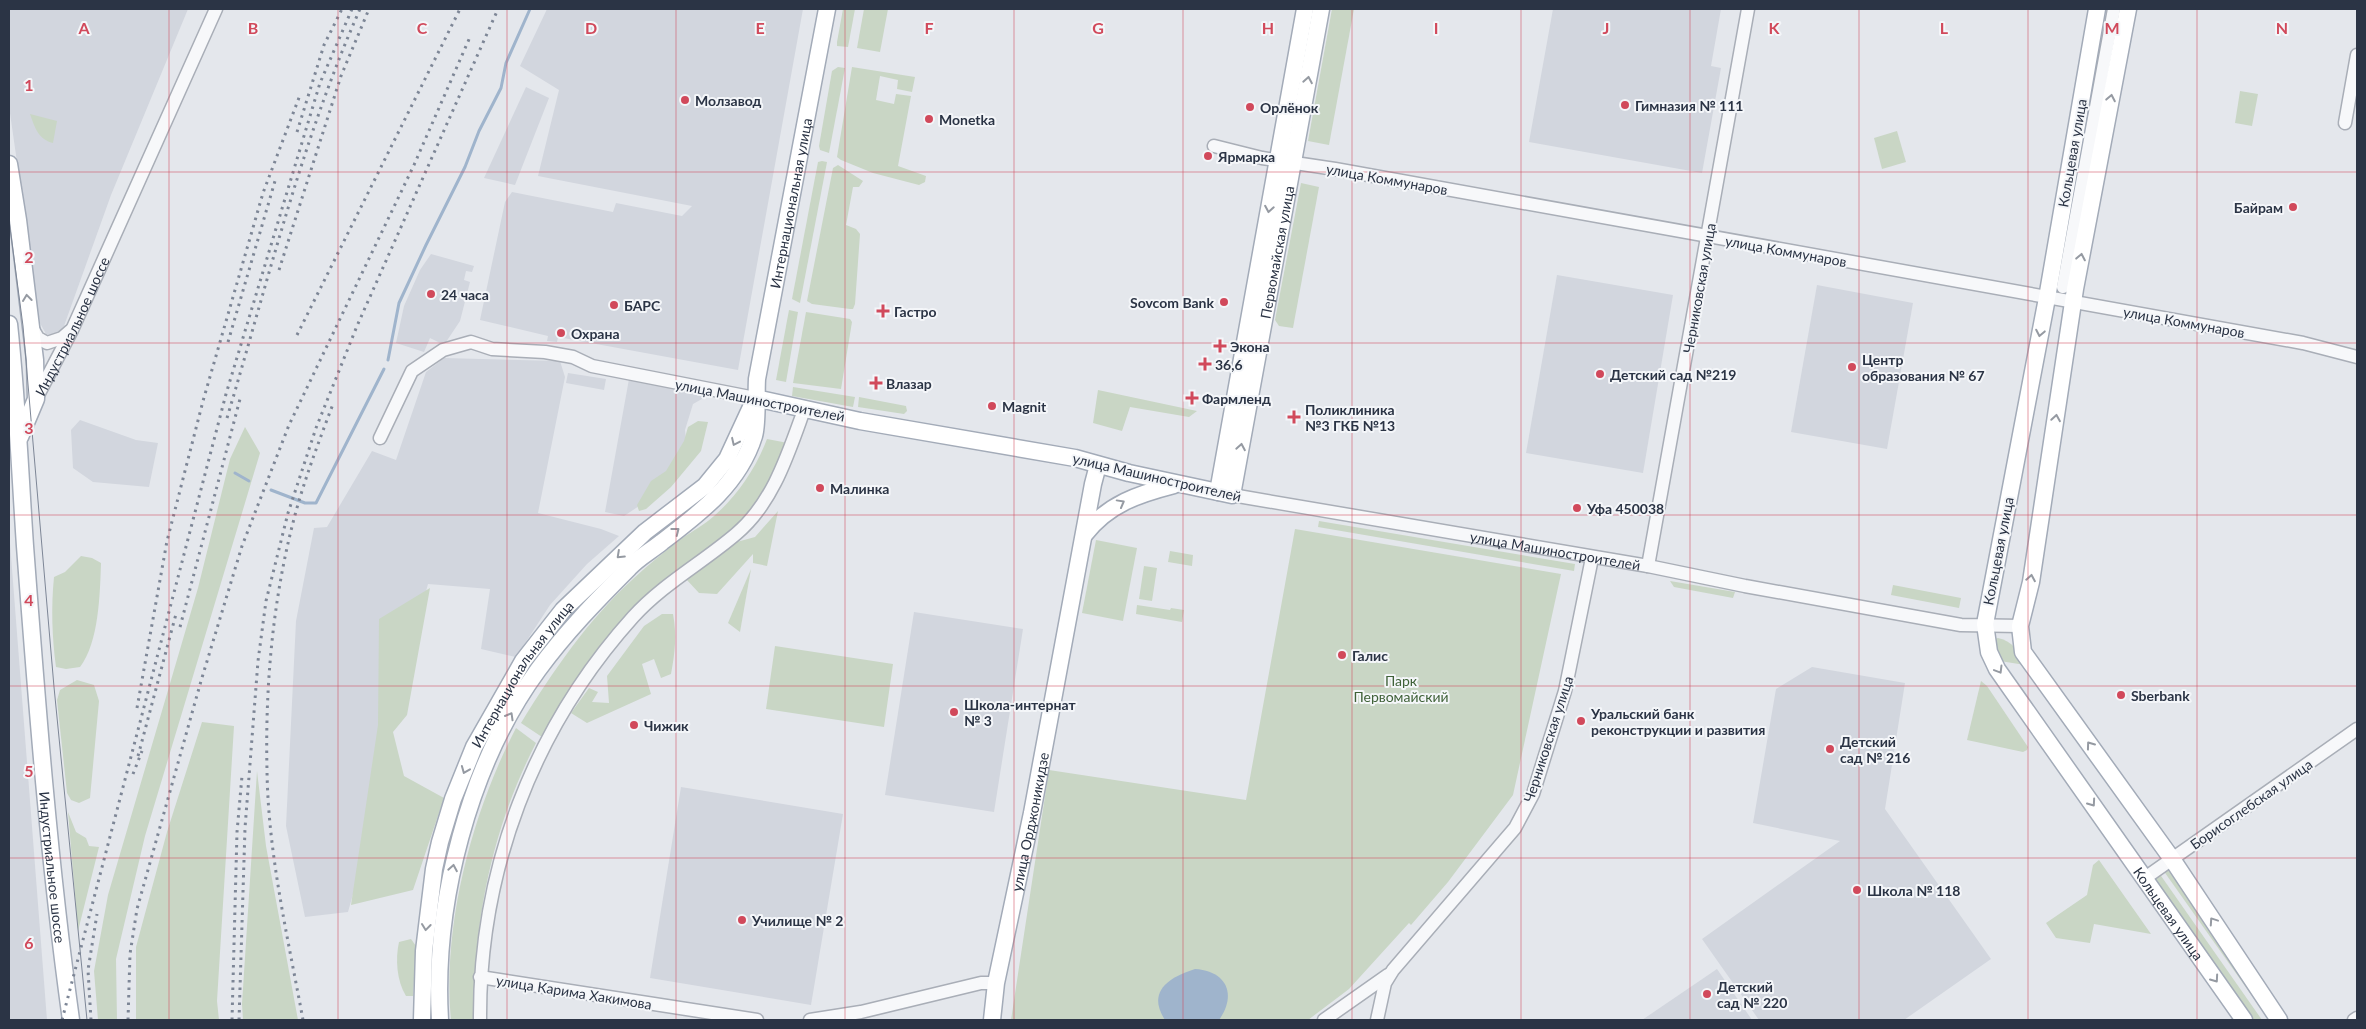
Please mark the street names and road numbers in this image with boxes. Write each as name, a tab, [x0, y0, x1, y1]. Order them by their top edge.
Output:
street label: Кольцевая улица	[2054, 97, 2090, 209]
street label: Интернациональная улица	[766, 116, 815, 290]
street label: улица Коммунаров	[1325, 160, 1449, 198]
street label: Первомайская улица	[1256, 184, 1297, 320]
street label: Черниковская улица	[1679, 222, 1719, 354]
street label: улица Коммунаров	[1724, 232, 1848, 270]
street label: Индустриальное шоссе	[31, 254, 112, 398]
street label: улица Коммунаров	[2122, 303, 2246, 341]
street label: улица Машиностроителей	[674, 375, 846, 425]
street label: улица Машиностроителей	[1071, 449, 1243, 505]
street label: Кольцевая улица	[1979, 495, 2017, 607]
street label: улица Машиностроителей	[1469, 527, 1642, 573]
street label: Интернациональная улица	[467, 597, 577, 750]
street label: Черниковская улица	[1520, 674, 1576, 804]
street label: улица Орджоникидзе	[1007, 751, 1052, 893]
street label: Борисоглебская улица	[2187, 755, 2315, 853]
street label: Индустриальное шоссе	[36, 791, 69, 944]
street label: Кольцевая улица	[2130, 863, 2208, 963]
street label: улица Карима Хакимова	[495, 971, 653, 1013]

